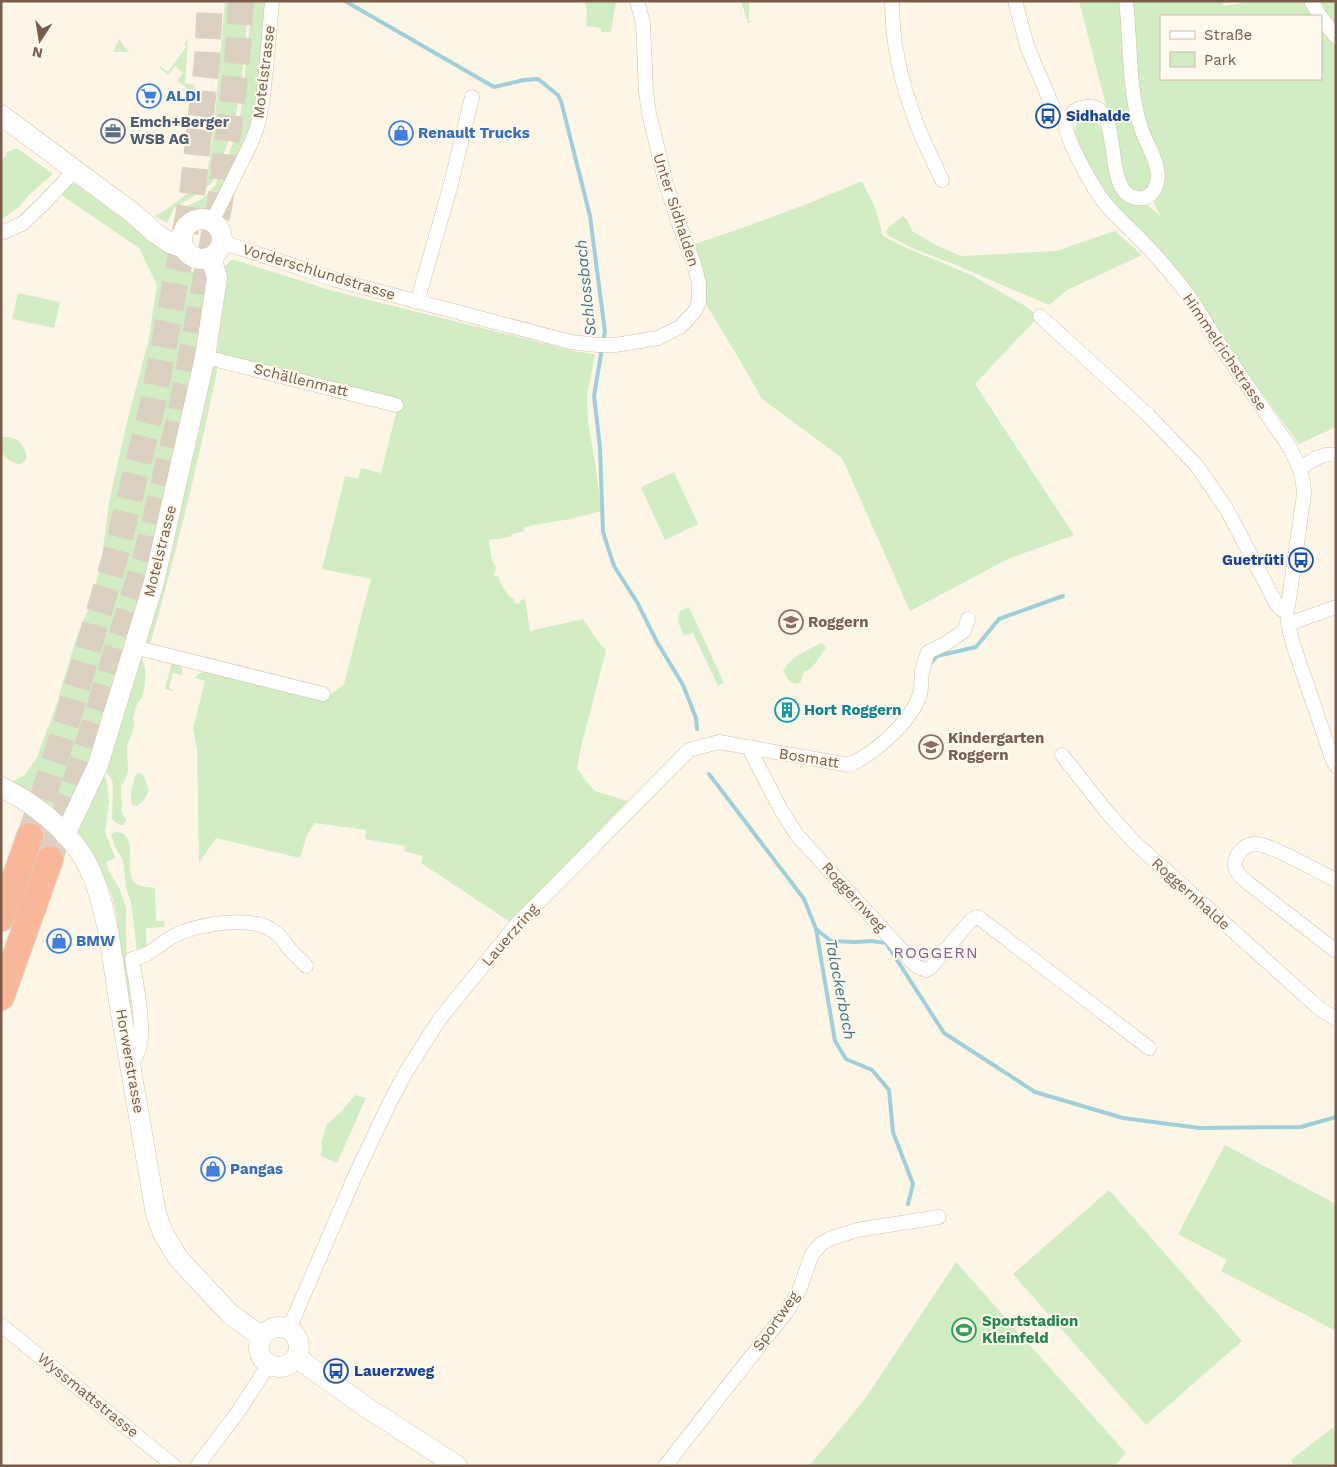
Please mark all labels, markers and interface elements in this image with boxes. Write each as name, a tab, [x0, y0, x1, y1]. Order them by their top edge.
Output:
north arrow	[15, 15, 65, 65]
legend	[1160, 15, 1322, 80]
street label: Motelstrasse	[249, 24, 279, 120]
text: Straße	[1204, 26, 1252, 44]
text: N	[31, 44, 44, 62]
text: Park	[1204, 51, 1237, 69]
supermarket icon: ALDI	[136, 83, 162, 109]
place label: ALDI	[166, 87, 201, 105]
bus stop icon: Sidhalde	[1035, 103, 1061, 129]
place label: Sidhalde	[1066, 107, 1131, 125]
place label: Emch+Berger WSB AG	[130, 113, 230, 148]
office icon: Emch+Berger WSB AG	[100, 118, 126, 144]
shop icon: Renault Trucks	[388, 120, 414, 146]
place label: Renault Trucks	[418, 124, 530, 142]
street label: Unter Sidhalden	[649, 151, 703, 269]
water label: Schlossbach	[571, 239, 600, 337]
street label: Vorderschlundstrasse	[240, 240, 398, 304]
street label: Himmelrichstrasse	[1179, 290, 1271, 414]
street label: Schällenmatt	[252, 360, 351, 401]
street label: Motelstrasse	[140, 503, 180, 599]
bus stop icon: Guetrüti	[1288, 547, 1314, 573]
place label: Guetrüti	[1222, 551, 1284, 569]
school or university icon: Roggern	[778, 609, 804, 635]
place label: Roggern	[808, 613, 868, 631]
building icon: Hort Roggern	[774, 697, 800, 723]
place label: Hort Roggern	[804, 701, 902, 719]
place label: Kindergarten Roggern	[948, 729, 1044, 764]
school or university icon: Kindergarten Roggern	[918, 734, 944, 760]
street label: Bosmatt	[778, 744, 841, 772]
street label: Roggernhalde	[1148, 854, 1234, 934]
street label: Roggernweg	[818, 858, 890, 936]
street label: Lauerzring	[478, 900, 542, 970]
shop icon: BMW	[46, 928, 72, 954]
place label: BMW	[76, 932, 115, 950]
water label: Talackerbach	[821, 937, 860, 1041]
district label: ROGGERN	[893, 943, 979, 962]
street label: Horwerstrasse	[112, 1007, 148, 1115]
shop icon: Pangas	[200, 1156, 226, 1182]
place label: Pangas	[230, 1160, 283, 1178]
street label: Sportweg	[749, 1288, 803, 1354]
place label: Sportstadion Kleinfeld	[982, 1312, 1078, 1347]
sports icon: Sportstadion Kleinfeld	[951, 1317, 977, 1343]
street label: Wyssmattstrasse	[34, 1349, 142, 1441]
bus stop icon: Lauerzweg	[323, 1358, 349, 1384]
place label: Lauerzweg	[354, 1362, 435, 1380]

